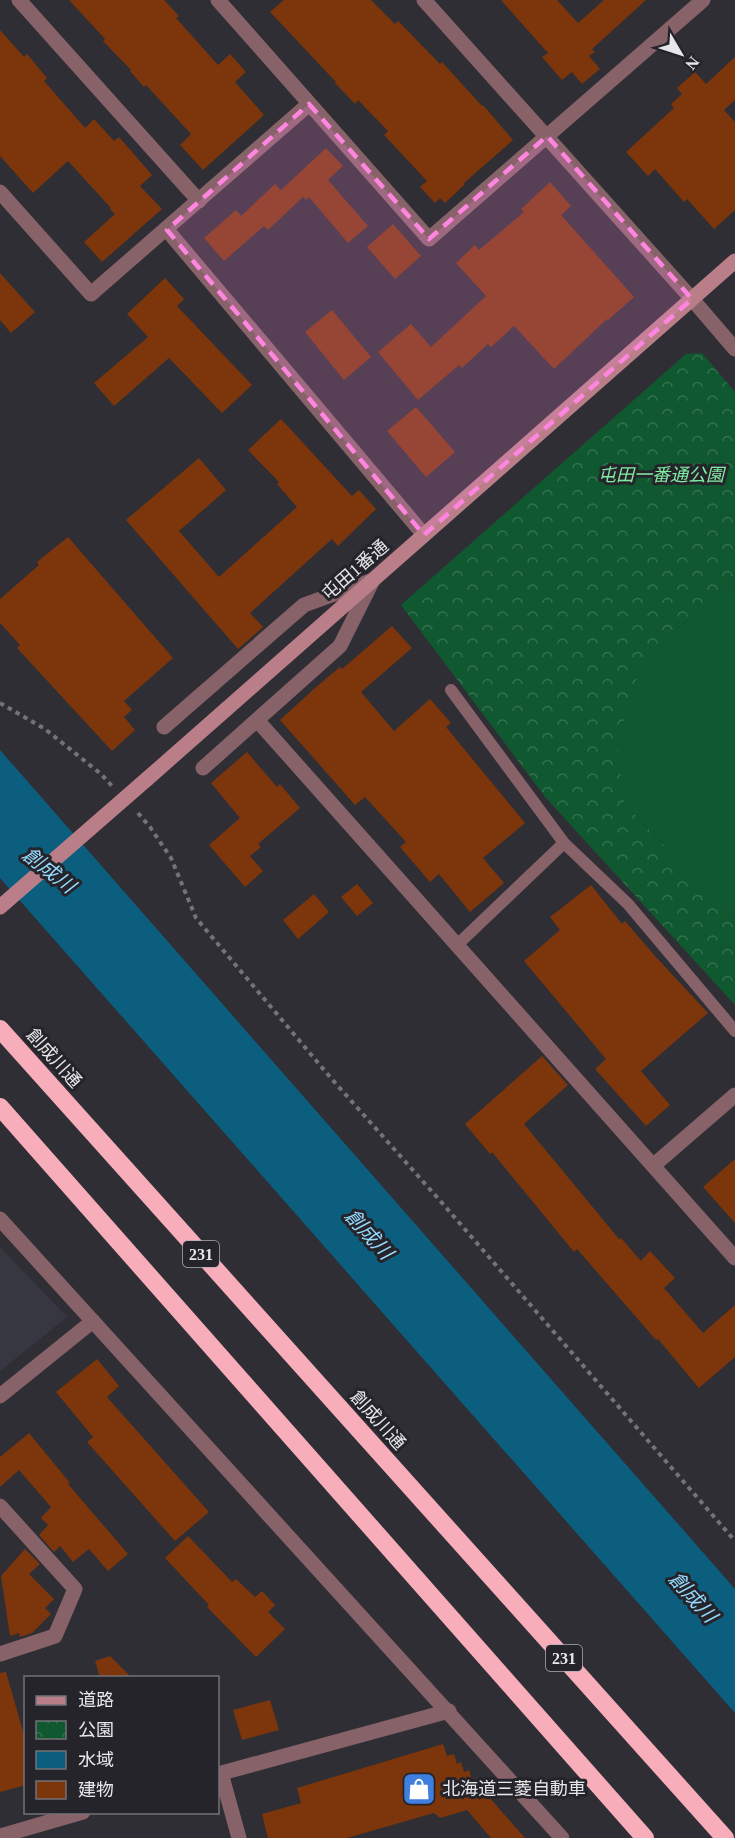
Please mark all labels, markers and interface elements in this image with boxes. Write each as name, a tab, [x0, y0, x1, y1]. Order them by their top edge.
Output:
north arrow	[651, 24, 711, 84]
text: N	[682, 53, 703, 73]
park label: 屯田一番通公園	[598, 465, 727, 485]
street label: 屯田1番通	[318, 536, 392, 604]
water label: 創成川	[19, 843, 81, 898]
street label: 創成川通	[22, 1025, 86, 1091]
water label: 創成川	[341, 1204, 399, 1265]
road number: 231	[183, 1241, 219, 1267]
street label: 創成川通	[346, 1387, 410, 1453]
water label: 創成川	[665, 1567, 723, 1628]
road number: 231	[546, 1645, 582, 1671]
legend	[24, 1676, 219, 1814]
text: 道路	[78, 1690, 114, 1710]
text: 公園	[78, 1720, 114, 1740]
text: 水域	[78, 1750, 114, 1770]
shop icon: 北海道三菱自動車	[401, 1771, 437, 1807]
place label: 北海道三菱自動車	[442, 1779, 586, 1799]
text: 建物	[78, 1780, 114, 1800]

